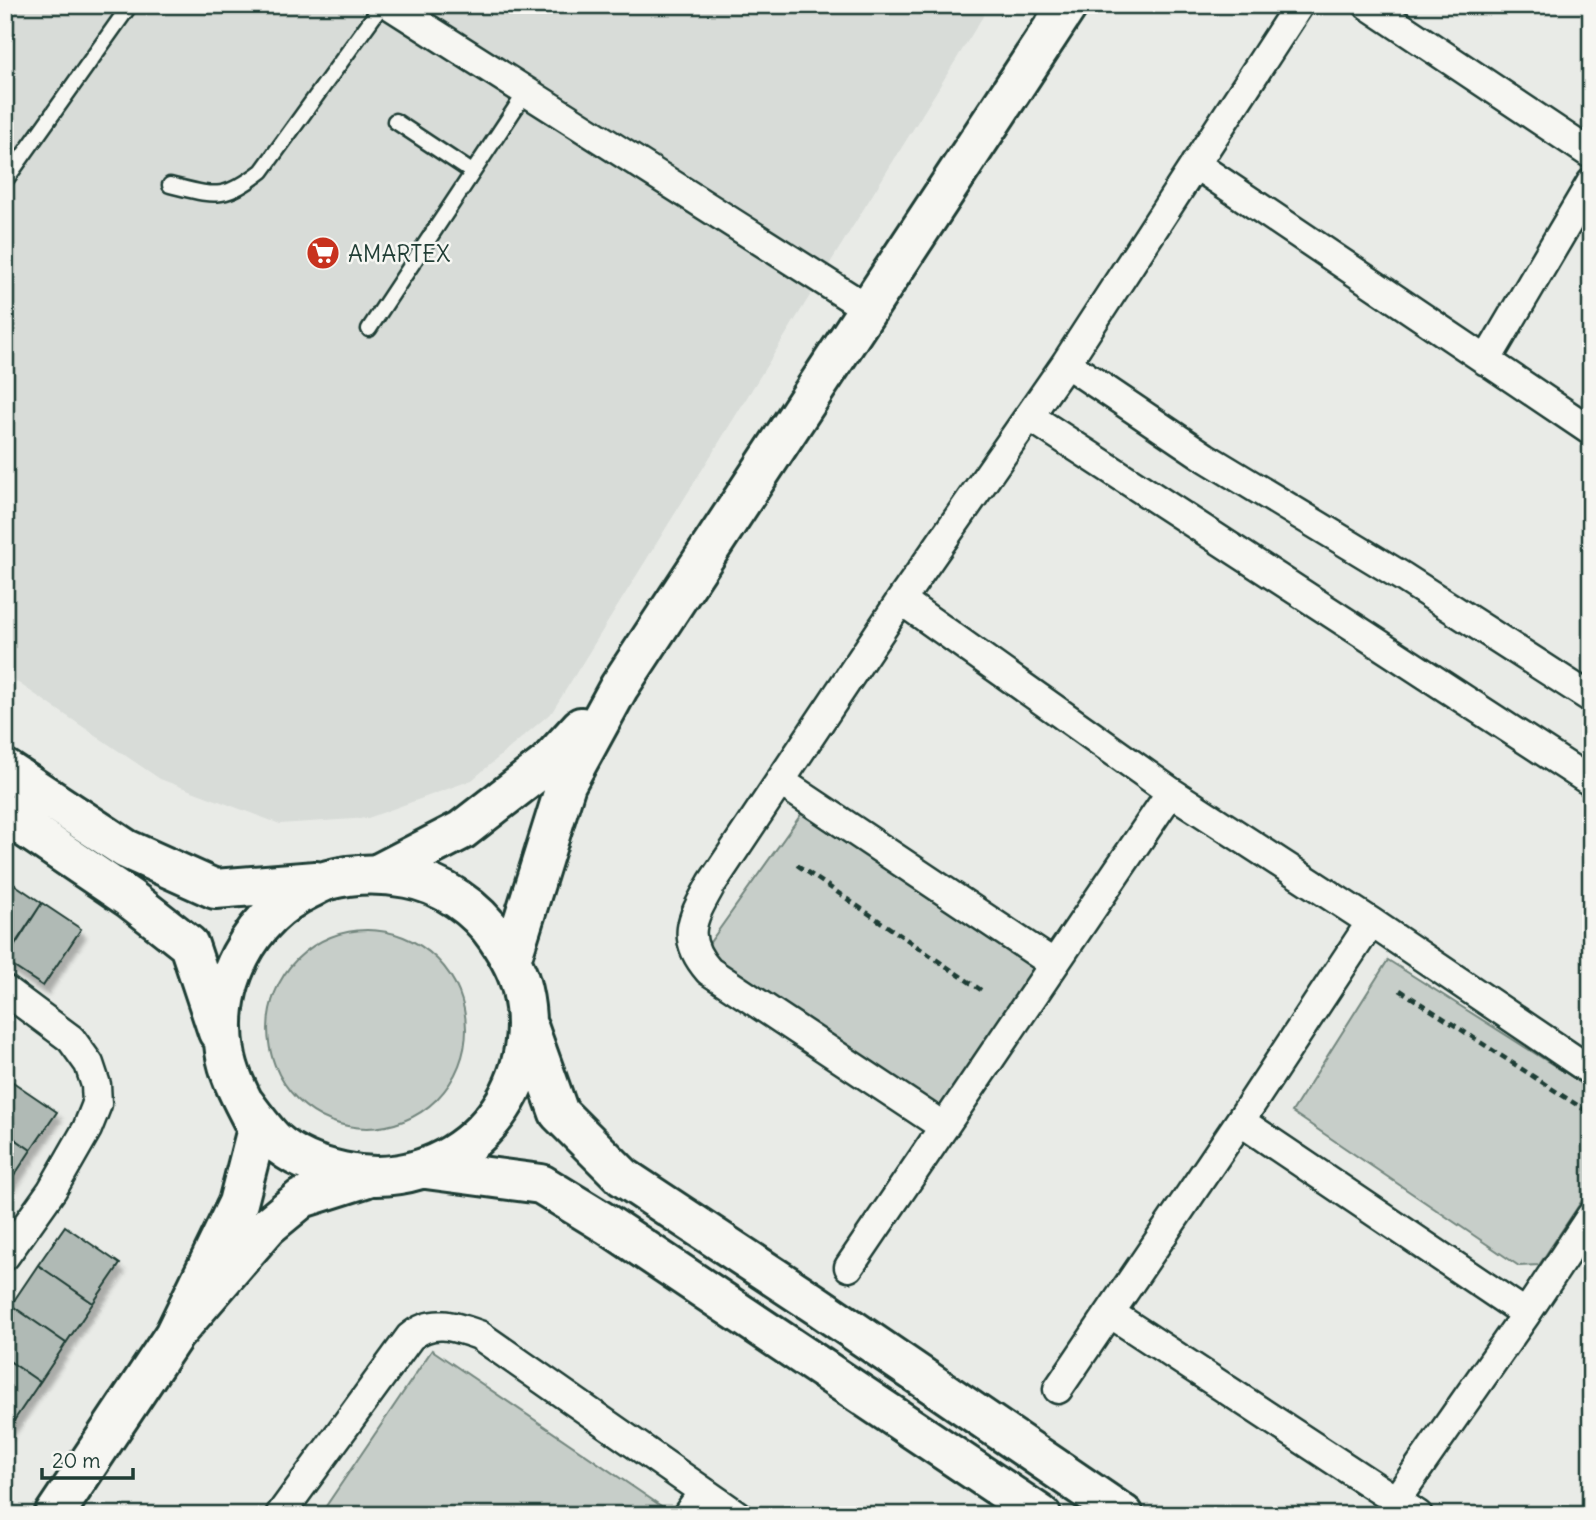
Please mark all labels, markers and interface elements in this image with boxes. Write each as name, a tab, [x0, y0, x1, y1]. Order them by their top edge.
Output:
supermarket icon: AMARTEX	[304, 234, 342, 272]
place label: AMARTEX	[348, 239, 451, 268]
scale bar	[42, 1436, 133, 1480]
text: 20 m	[52, 1447, 101, 1474]

